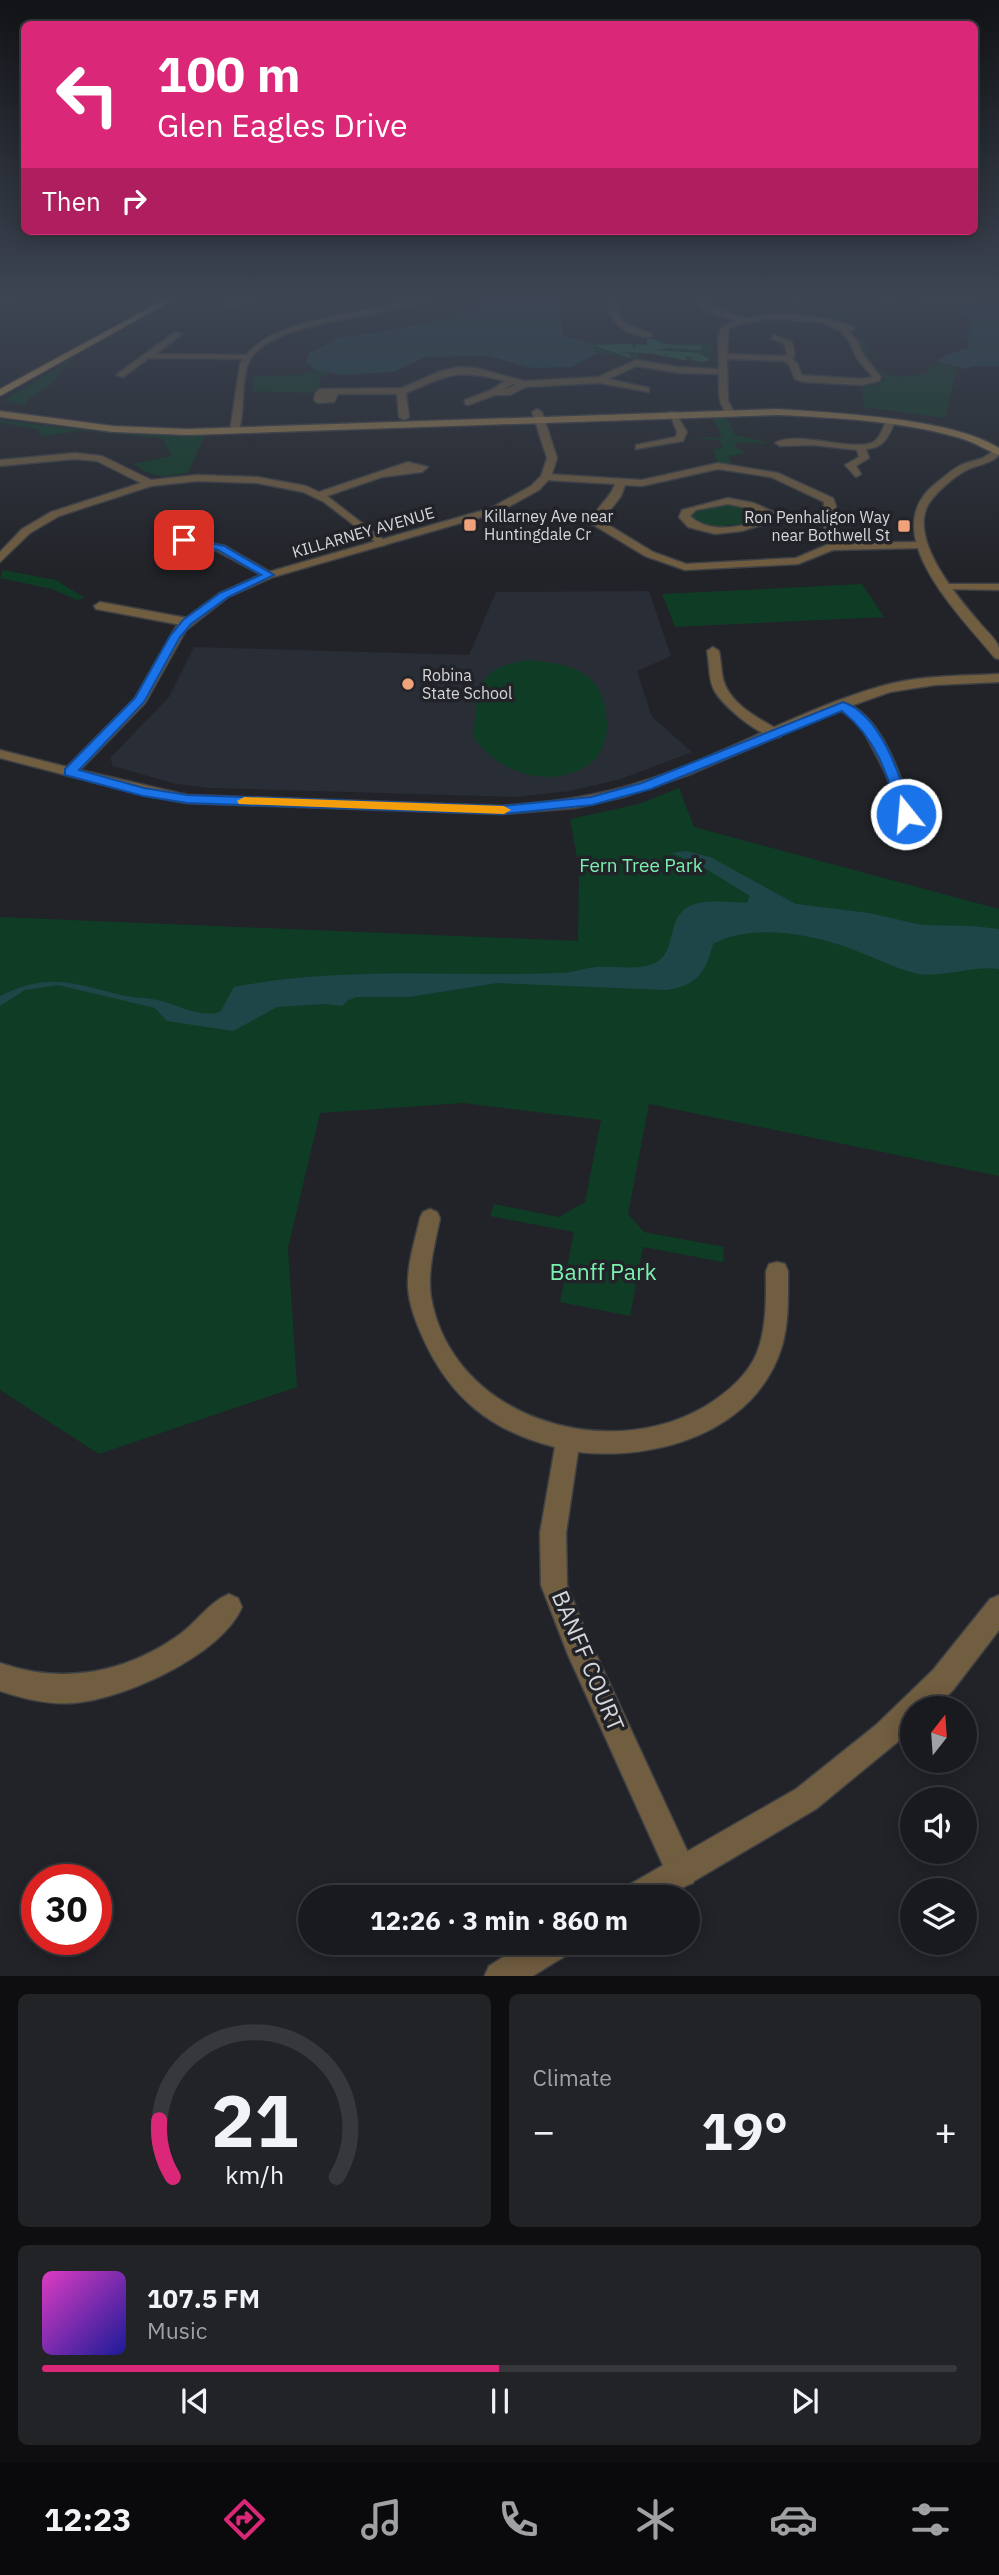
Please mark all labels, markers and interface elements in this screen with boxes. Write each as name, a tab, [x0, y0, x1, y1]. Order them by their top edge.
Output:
text: 100 m	[157, 42, 301, 105]
icon: left	[42, 49, 133, 140]
text: Glen Eagles Drive	[157, 104, 408, 146]
icon: right	[115, 182, 153, 220]
text: Then	[42, 184, 101, 218]
street label: KILLARNEY AVENUE	[290, 502, 436, 562]
place label: Killarney Ave near Huntingdale Cr	[484, 506, 613, 544]
place label: Ron Penhaligon Way near Bothwell St	[744, 507, 890, 545]
pin	[154, 510, 214, 570]
marker: Killarney Ave near Huntingdale Cr	[462, 517, 478, 533]
marker: Ron Penhaligon Way near Bothwell St	[896, 518, 912, 534]
icon: arrive	[165, 521, 203, 559]
place label: Robina State School	[422, 665, 512, 703]
marker: Robina State School	[400, 676, 416, 692]
position arrow	[869, 777, 943, 851]
park label: Fern Tree Park	[579, 853, 703, 877]
park label: Banff Park	[549, 1256, 657, 1286]
street label: BANFF COURT	[546, 1586, 632, 1736]
north arrow	[900, 1696, 976, 1773]
map controls	[900, 1696, 977, 1955]
button: sound	[900, 1787, 977, 1864]
speed limit sign: 30	[21, 1864, 112, 1955]
button: layers	[900, 1878, 977, 1955]
text: 12:26 · 3 min · 860 m	[370, 1903, 628, 1937]
text: Climate	[533, 2062, 612, 2092]
text: 21	[211, 2072, 298, 2167]
text: 19°	[701, 2097, 788, 2164]
text: −	[533, 2106, 555, 2155]
text: +	[934, 2106, 957, 2155]
text: km/h	[225, 2157, 284, 2190]
text: 107.5 FM	[147, 2281, 260, 2315]
text: Music	[147, 2315, 207, 2345]
icon: previous	[176, 2382, 214, 2420]
icon: pause	[481, 2382, 519, 2420]
icon: next	[786, 2382, 824, 2420]
icon: directions	[220, 2495, 269, 2544]
icon: music	[357, 2495, 406, 2544]
icon: phone	[494, 2495, 543, 2544]
icon: climate	[631, 2495, 680, 2544]
icon: car	[769, 2495, 818, 2544]
icon: filters	[906, 2495, 955, 2544]
text: 12:23	[44, 2498, 131, 2540]

